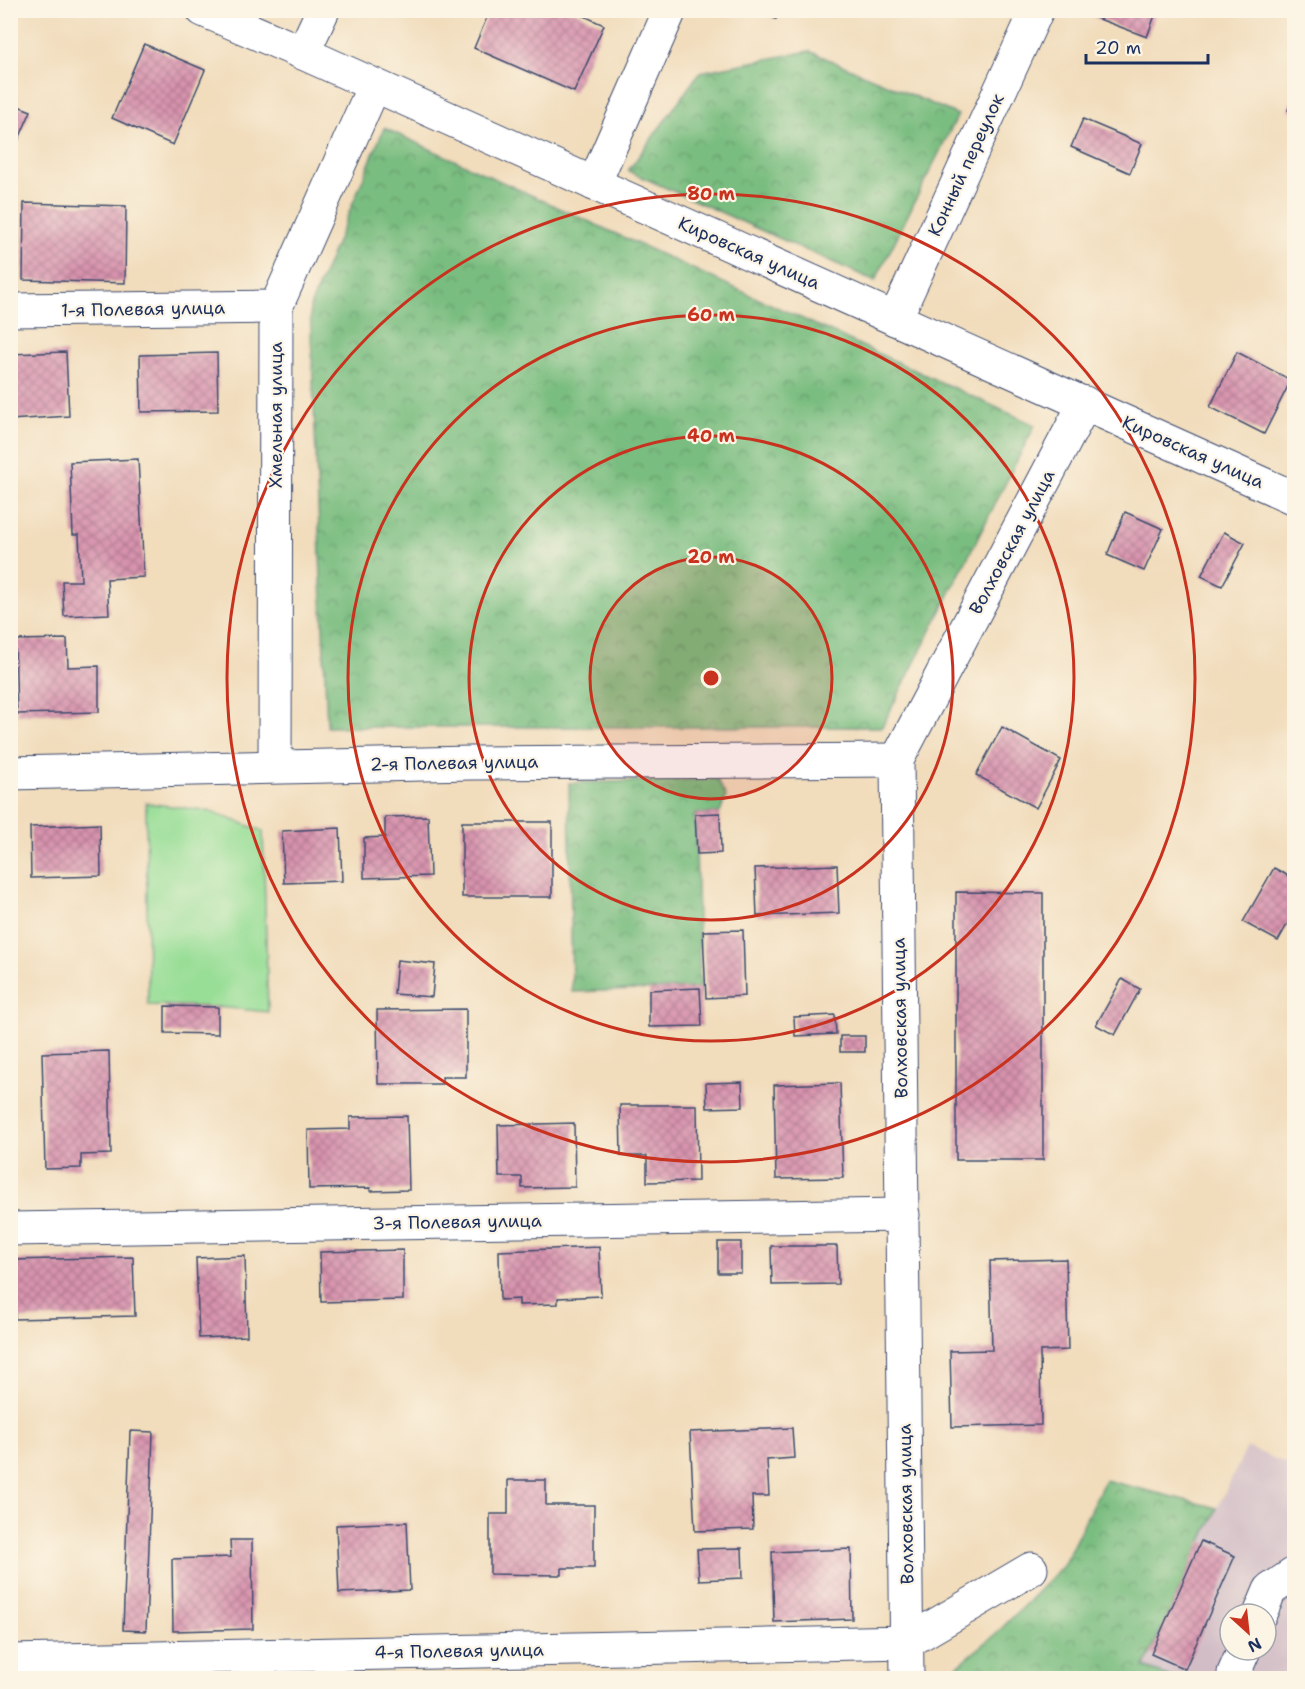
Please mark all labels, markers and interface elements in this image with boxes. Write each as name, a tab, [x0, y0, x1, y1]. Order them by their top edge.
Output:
scale bar	[1086, 27, 1208, 65]
text: 20 m	[1095, 36, 1141, 60]
street label: Конный переулок	[922, 89, 1010, 240]
text: 80 m	[687, 182, 735, 206]
street label: Кировская улица	[674, 211, 824, 295]
street label: 1-я Полевая улица	[61, 296, 225, 322]
text: 60 m	[687, 303, 735, 327]
street label: Хмельная улица	[264, 342, 288, 488]
street label: Кировская улица	[1118, 410, 1268, 494]
text: 40 m	[687, 424, 735, 448]
street label: Волховская улица	[964, 465, 1060, 619]
text: 20 m	[687, 545, 735, 569]
centre of rings	[701, 668, 721, 688]
street label: 2-я Полевая улица	[370, 750, 538, 776]
street label: Волховская улица	[887, 937, 913, 1099]
street label: 3-я Полевая улица	[372, 1209, 542, 1235]
street label: Волховская улица	[893, 1423, 919, 1585]
north arrow	[1218, 1602, 1278, 1662]
text: N	[1244, 1633, 1265, 1657]
street label: 4-я Полевая улица	[374, 1638, 544, 1664]

